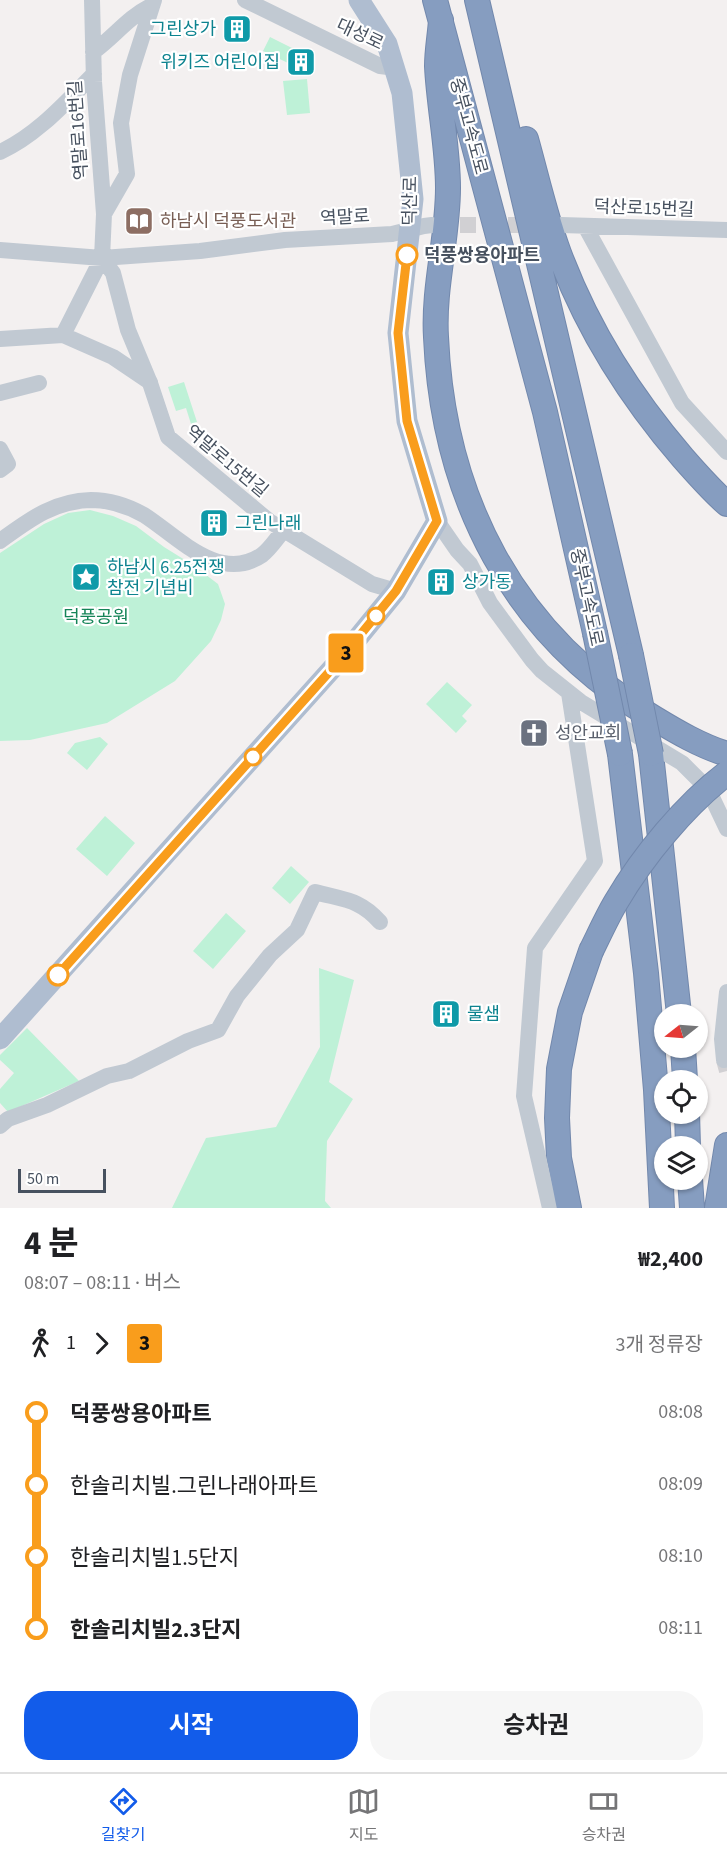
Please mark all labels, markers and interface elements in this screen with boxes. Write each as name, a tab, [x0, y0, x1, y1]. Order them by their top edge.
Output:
building icon: 그린상가	[221, 13, 253, 45]
street label: 대성로	[332, 13, 388, 56]
place label: 그린상가	[150, 17, 216, 42]
building icon: 위키즈 어린이집	[285, 46, 317, 78]
place label: 위키즈 어린이집	[160, 50, 280, 75]
street label: 중부고속도로	[444, 75, 493, 177]
street label: 역말로16번길	[63, 79, 94, 181]
street label: 덕산로	[398, 176, 423, 226]
street label: 덕산로15번길	[593, 194, 695, 223]
street label: 역말로	[320, 204, 370, 231]
library icon: 하남시 덕풍도서관	[123, 205, 155, 237]
place label: 하남시 덕풍도서관	[160, 209, 297, 234]
place label: 덕풍쌍용아파트	[424, 243, 540, 268]
marker: 덕풍쌍용아파트	[396, 244, 418, 266]
street label: 역말로15번길	[180, 419, 273, 503]
building icon: 그린나래	[198, 507, 230, 539]
place label: 그린나래	[235, 511, 301, 536]
street label: 중부고속도로	[564, 546, 609, 648]
place label: 하남시 6.25전쟁 참전 기념비	[107, 555, 225, 601]
place icon: 하남시 6.25전쟁 참전 기념비	[70, 561, 102, 593]
building icon: 상가동	[425, 566, 457, 598]
place label: 상가동	[462, 570, 512, 595]
park label: 덕풍공원	[63, 605, 129, 630]
unlabelled marker	[367, 607, 385, 625]
line badge: 3	[326, 634, 366, 672]
text: 3	[340, 638, 352, 668]
church icon: 성안교회	[518, 717, 550, 749]
place label: 성안교회	[555, 721, 621, 746]
unlabelled marker	[244, 748, 262, 766]
unlabelled marker	[47, 964, 69, 986]
building icon: 물샘	[430, 998, 462, 1030]
place label: 물샘	[467, 1002, 500, 1027]
north arrow	[654, 1004, 708, 1058]
map controls	[654, 1004, 708, 1190]
button: locate	[654, 1070, 708, 1124]
button: layers	[654, 1136, 708, 1190]
scale bar	[18, 1166, 106, 1194]
text: 50 m	[27, 1168, 59, 1190]
text: 4 분	[24, 1220, 78, 1267]
text: ₩2,400	[638, 1243, 703, 1275]
text: 08:07 – 08:11 · 버스	[24, 1269, 181, 1297]
icon: walk	[24, 1327, 57, 1360]
icon: forward	[85, 1327, 118, 1360]
text: 3	[139, 1328, 150, 1358]
text: 1	[66, 1329, 76, 1357]
text: 3개 정류장	[615, 1331, 703, 1359]
text: 덕풍쌍용아파트	[70, 1398, 212, 1430]
text: 08:08	[658, 1398, 703, 1426]
text: 한솔리치빌.그린나래아파트	[70, 1470, 318, 1502]
text: 08:09	[658, 1470, 703, 1498]
text: 한솔리치빌1.5단지	[70, 1542, 239, 1574]
text: 08:10	[658, 1542, 703, 1570]
text: 한솔리치빌2.3단지	[70, 1614, 242, 1646]
text: 08:11	[658, 1614, 703, 1642]
button: 시작	[24, 1691, 358, 1760]
button: 승차권	[370, 1691, 703, 1760]
tab: 길찾기	[101, 1785, 145, 1846]
tab: 지도	[347, 1785, 380, 1846]
tab: 승차권	[582, 1785, 626, 1846]

